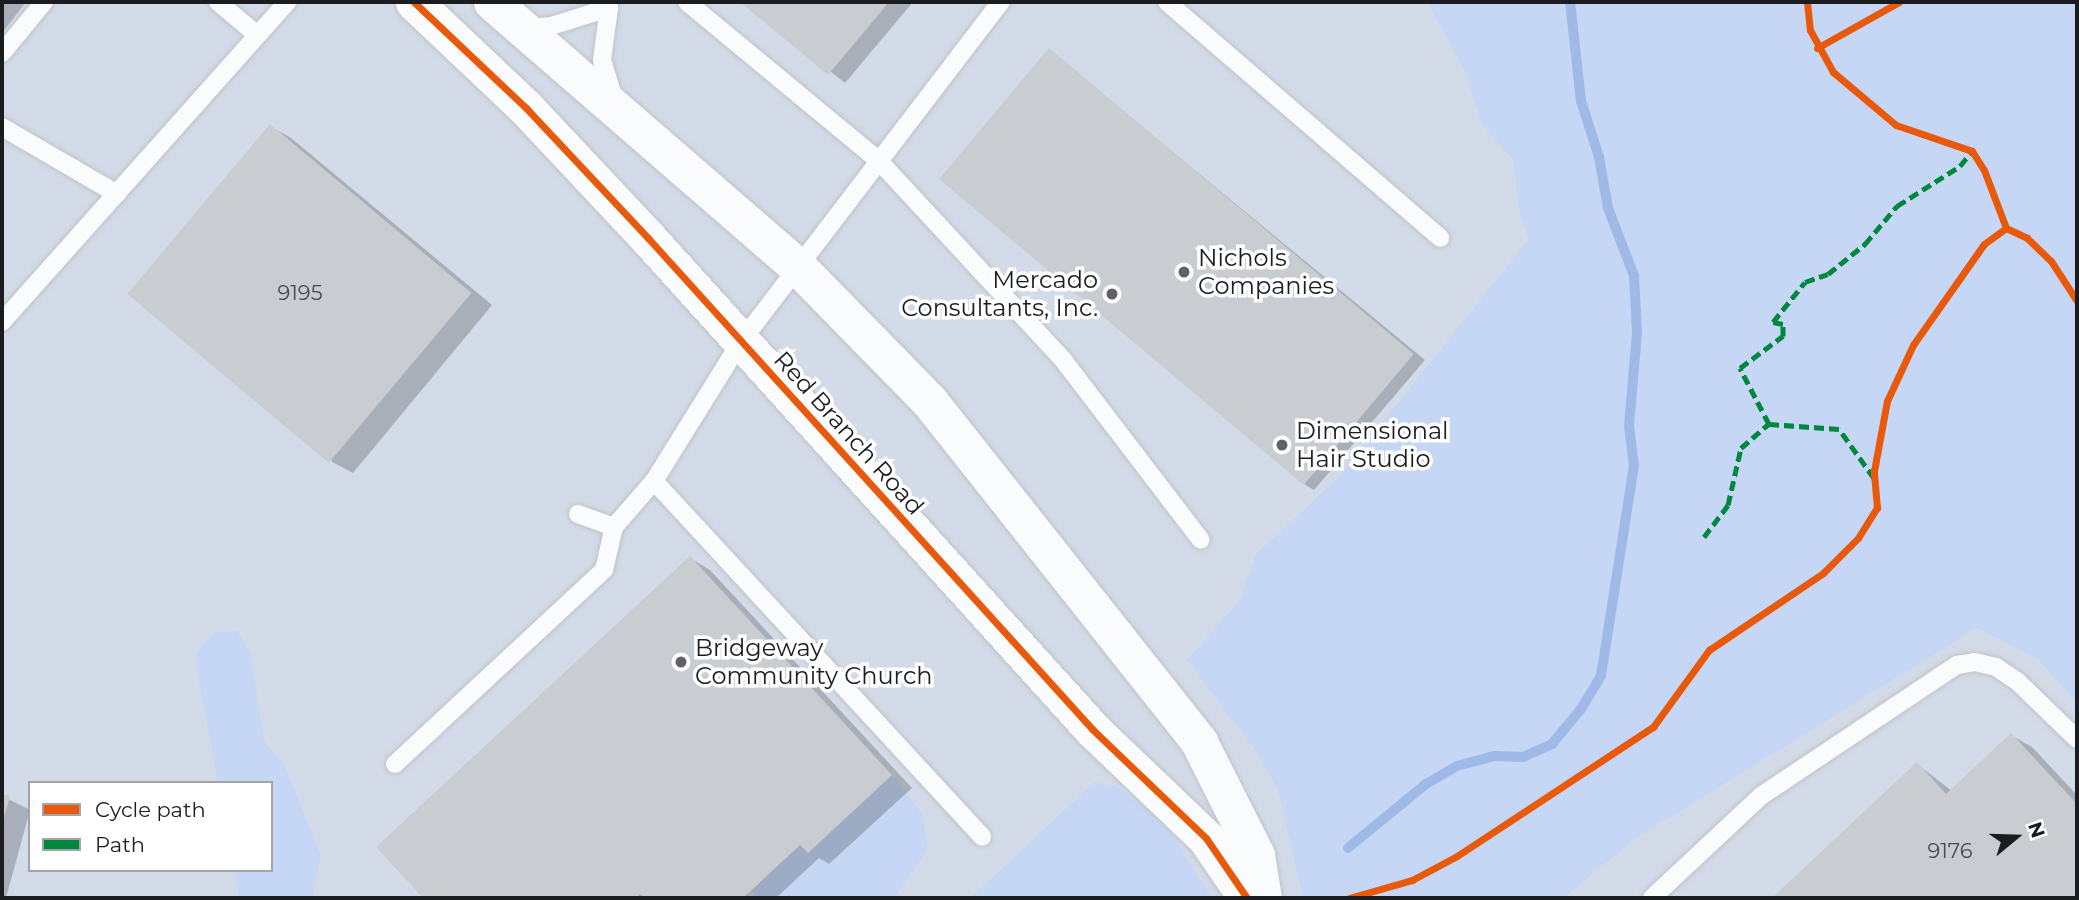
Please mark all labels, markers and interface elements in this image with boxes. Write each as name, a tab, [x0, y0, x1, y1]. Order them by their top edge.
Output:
place label: Nichols Companies	[1198, 244, 1334, 300]
marker: Nichols Companies	[1176, 264, 1192, 280]
place label: Mercado Consultants, Inc.	[901, 266, 1098, 322]
house number: 9195	[277, 280, 323, 306]
marker: Mercado Consultants, Inc.	[1104, 286, 1120, 302]
street label: Red Branch Road	[768, 345, 930, 521]
place label: Dimensional Hair Studio	[1296, 417, 1449, 473]
marker: Dimensional Hair Studio	[1274, 437, 1290, 453]
place label: Bridgeway Community Church	[695, 634, 932, 690]
marker: Bridgeway Community Church	[673, 654, 689, 670]
legend	[28, 781, 273, 872]
text: Cycle path	[95, 797, 206, 822]
north arrow	[1981, 802, 2051, 872]
text: N	[2023, 819, 2050, 841]
text: Path	[95, 832, 145, 857]
house number: 9176	[1927, 838, 1973, 864]

